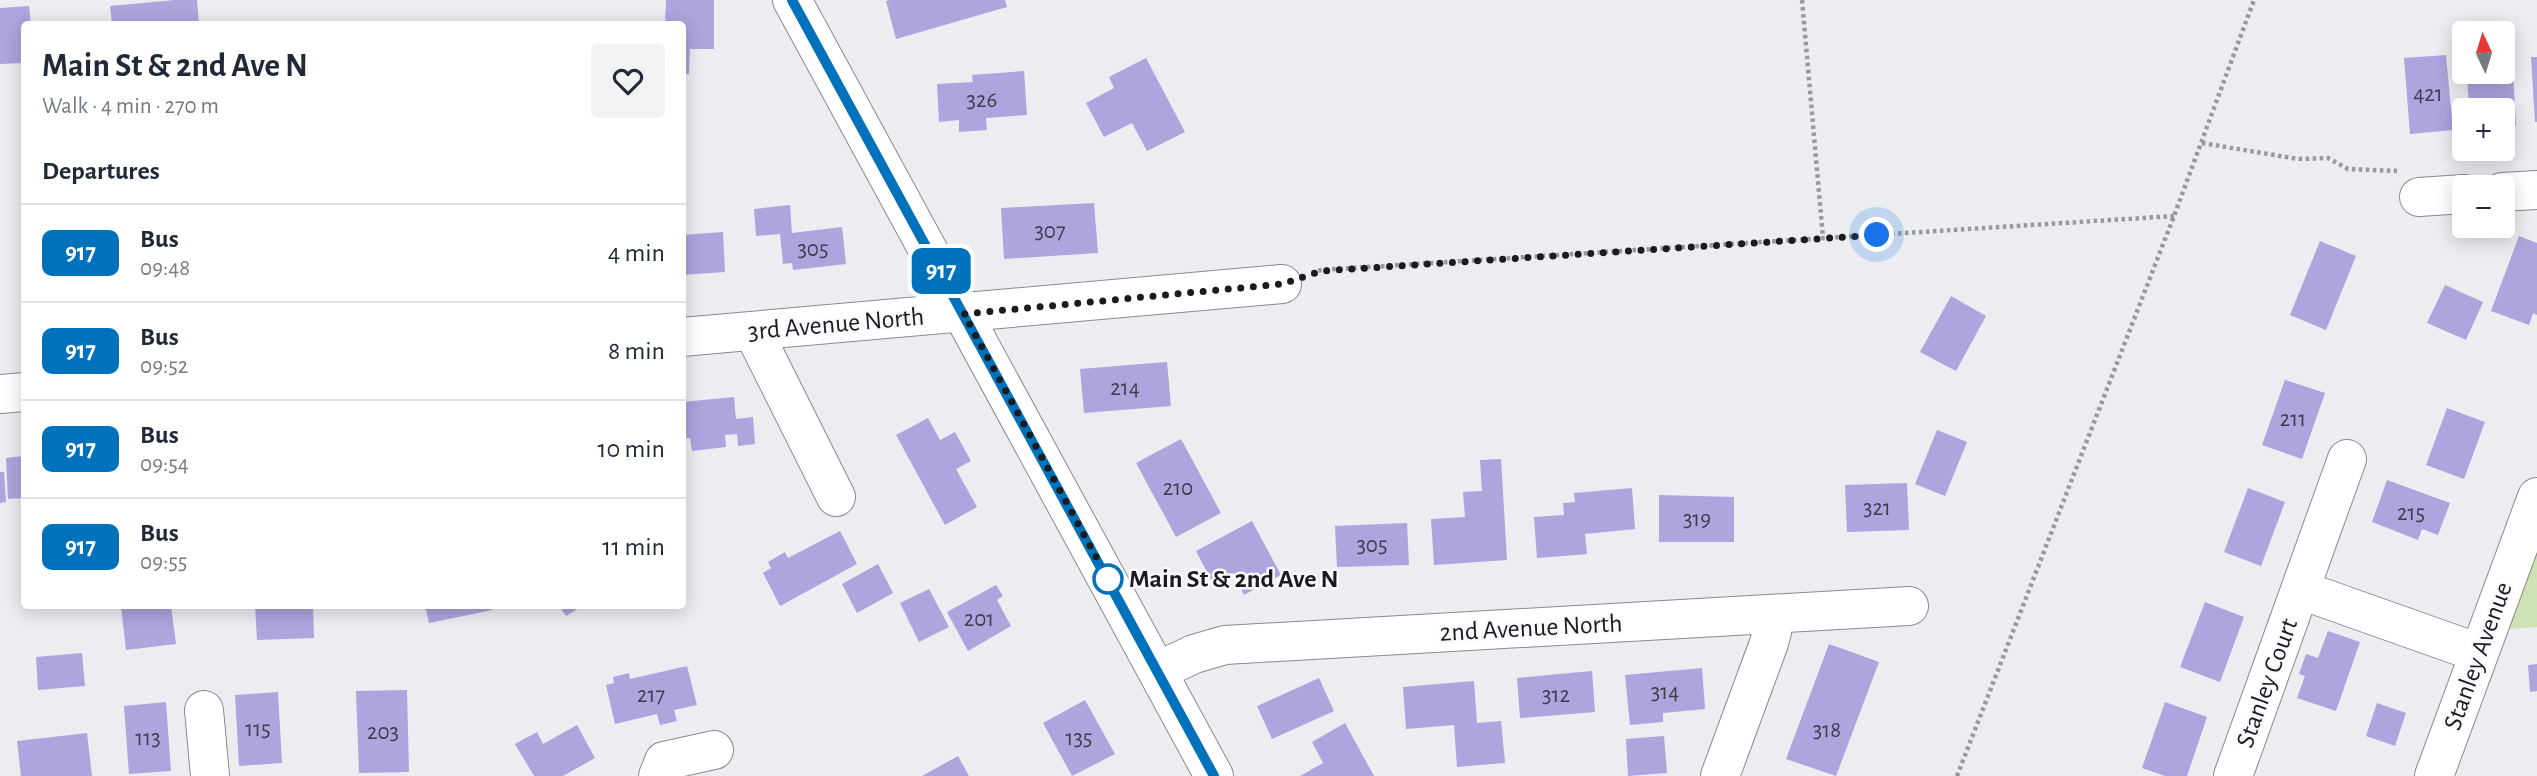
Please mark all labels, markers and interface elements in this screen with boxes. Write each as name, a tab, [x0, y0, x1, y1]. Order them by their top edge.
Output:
north arrow	[2452, 21, 2515, 84]
map controls	[2452, 21, 2515, 238]
button: heart	[591, 44, 665, 118]
text: Main St & 2nd Ave N	[42, 50, 308, 83]
house number: 421	[2413, 83, 2443, 106]
house number: 326	[967, 89, 997, 112]
text: Walk · 4 min · 270 m	[42, 95, 219, 118]
button: +	[2452, 98, 2515, 161]
text: Departures	[42, 158, 160, 184]
button: −	[2452, 175, 2515, 238]
your location	[1859, 217, 1894, 252]
house number: 307	[1034, 220, 1066, 243]
text: Bus	[140, 226, 179, 252]
house number: 305	[797, 238, 829, 261]
text: 4 min	[608, 240, 665, 266]
text: 917	[65, 241, 96, 265]
line badge: 917	[901, 248, 981, 294]
text: 09:48	[140, 257, 190, 280]
text: 917	[926, 259, 956, 283]
street label: 3rd Avenue North	[747, 303, 925, 345]
text: Bus	[140, 324, 179, 350]
text: 8 min	[608, 338, 665, 364]
text: 917	[65, 339, 96, 363]
text: 09:52	[140, 355, 188, 378]
house number: 214	[1110, 377, 1140, 400]
house number: 211	[2280, 408, 2306, 431]
text: Bus	[140, 422, 179, 448]
text: 10 min	[598, 436, 665, 462]
text: 917	[65, 437, 96, 461]
text: 09:54	[140, 453, 189, 476]
house number: 210	[1163, 477, 1193, 500]
house number: 321	[1863, 497, 1891, 520]
house number: 215	[2397, 502, 2425, 525]
house number: 319	[1683, 508, 1711, 531]
text: Bus	[140, 520, 179, 546]
text: 11 min	[602, 534, 665, 560]
house number: 305	[1356, 534, 1388, 557]
text: 917	[65, 535, 96, 559]
text: 09:55	[140, 551, 187, 574]
marker: Main St & 2nd Ave N	[1093, 564, 1123, 594]
place label: Main St & 2nd Ave N	[1129, 566, 1339, 592]
street label: Stanley Avenue	[2439, 579, 2517, 733]
house number: 201	[964, 608, 994, 631]
street label: 2nd Avenue North	[1439, 610, 1623, 646]
street label: Stanley Court	[2232, 615, 2302, 751]
house number: 314	[1651, 681, 1679, 704]
house number: 217	[637, 684, 665, 707]
house number: 312	[1542, 684, 1570, 707]
house number: 115	[245, 718, 271, 741]
house number: 318	[1813, 719, 1841, 742]
house number: 203	[367, 721, 399, 744]
house number: 113	[135, 727, 161, 750]
house number: 135	[1065, 727, 1093, 750]

